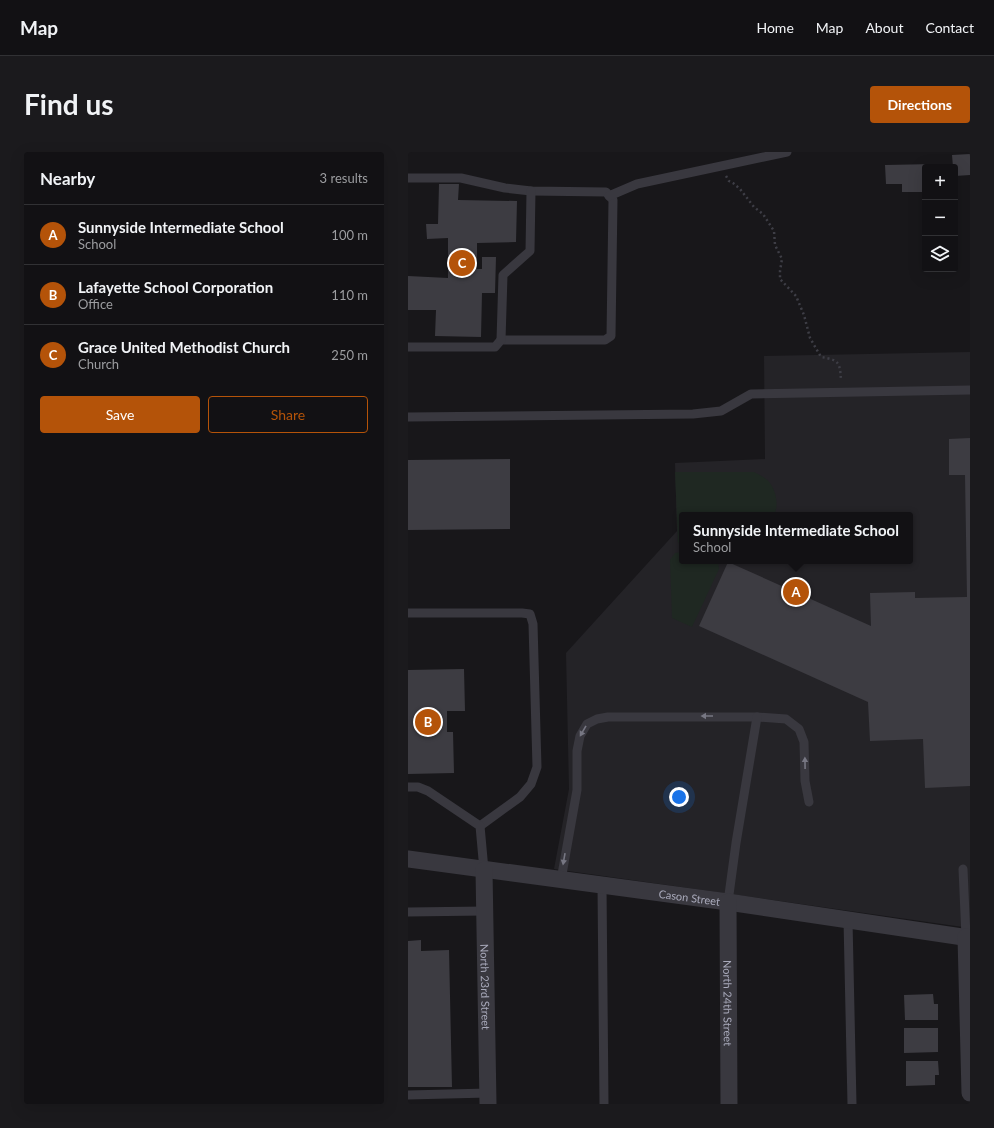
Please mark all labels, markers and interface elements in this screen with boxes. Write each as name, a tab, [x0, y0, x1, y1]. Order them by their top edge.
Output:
text: Map	[20, 16, 58, 39]
text: Home	[756, 19, 794, 36]
text: Map	[816, 19, 843, 36]
text: About	[865, 19, 903, 36]
text: Contact	[925, 19, 974, 36]
button: Directions	[870, 86, 970, 123]
text: Find us	[24, 87, 114, 121]
map controls	[922, 164, 958, 272]
button: +	[922, 164, 958, 200]
text: Nearby	[40, 168, 95, 189]
text: 3 results	[320, 170, 368, 186]
button: −	[922, 200, 958, 236]
text: Sunnyside Intermediate School	[78, 218, 284, 236]
text: A	[48, 227, 58, 243]
text: 100 m	[331, 227, 368, 243]
text: School	[78, 236, 116, 252]
button: layers	[922, 236, 958, 272]
pin: C	[449, 248, 475, 278]
text: Lafayette School Corporation	[78, 278, 273, 296]
text: B	[49, 287, 57, 303]
text: 110 m	[331, 287, 368, 303]
text: Office	[78, 296, 113, 312]
text: Grace United Methodist Church	[78, 338, 290, 356]
text: C	[49, 347, 57, 363]
text: 250 m	[331, 347, 368, 363]
text: Church	[78, 356, 119, 372]
button: Save	[40, 396, 200, 433]
button: Share	[208, 396, 368, 433]
popup	[679, 512, 913, 564]
text: Sunnyside Intermediate School	[693, 521, 899, 539]
text: School	[693, 539, 731, 555]
pin: A	[783, 577, 809, 607]
pin: B	[415, 707, 441, 737]
one-way arrow	[700, 713, 713, 719]
one-way arrow	[580, 726, 586, 737]
one-way arrow	[802, 756, 808, 769]
your location	[669, 787, 689, 807]
one-way arrow	[561, 853, 567, 865]
street label: Cason Street	[658, 886, 721, 907]
street label: North 23rd Street	[479, 944, 493, 1030]
street label: North 24th Street	[722, 960, 735, 1046]

